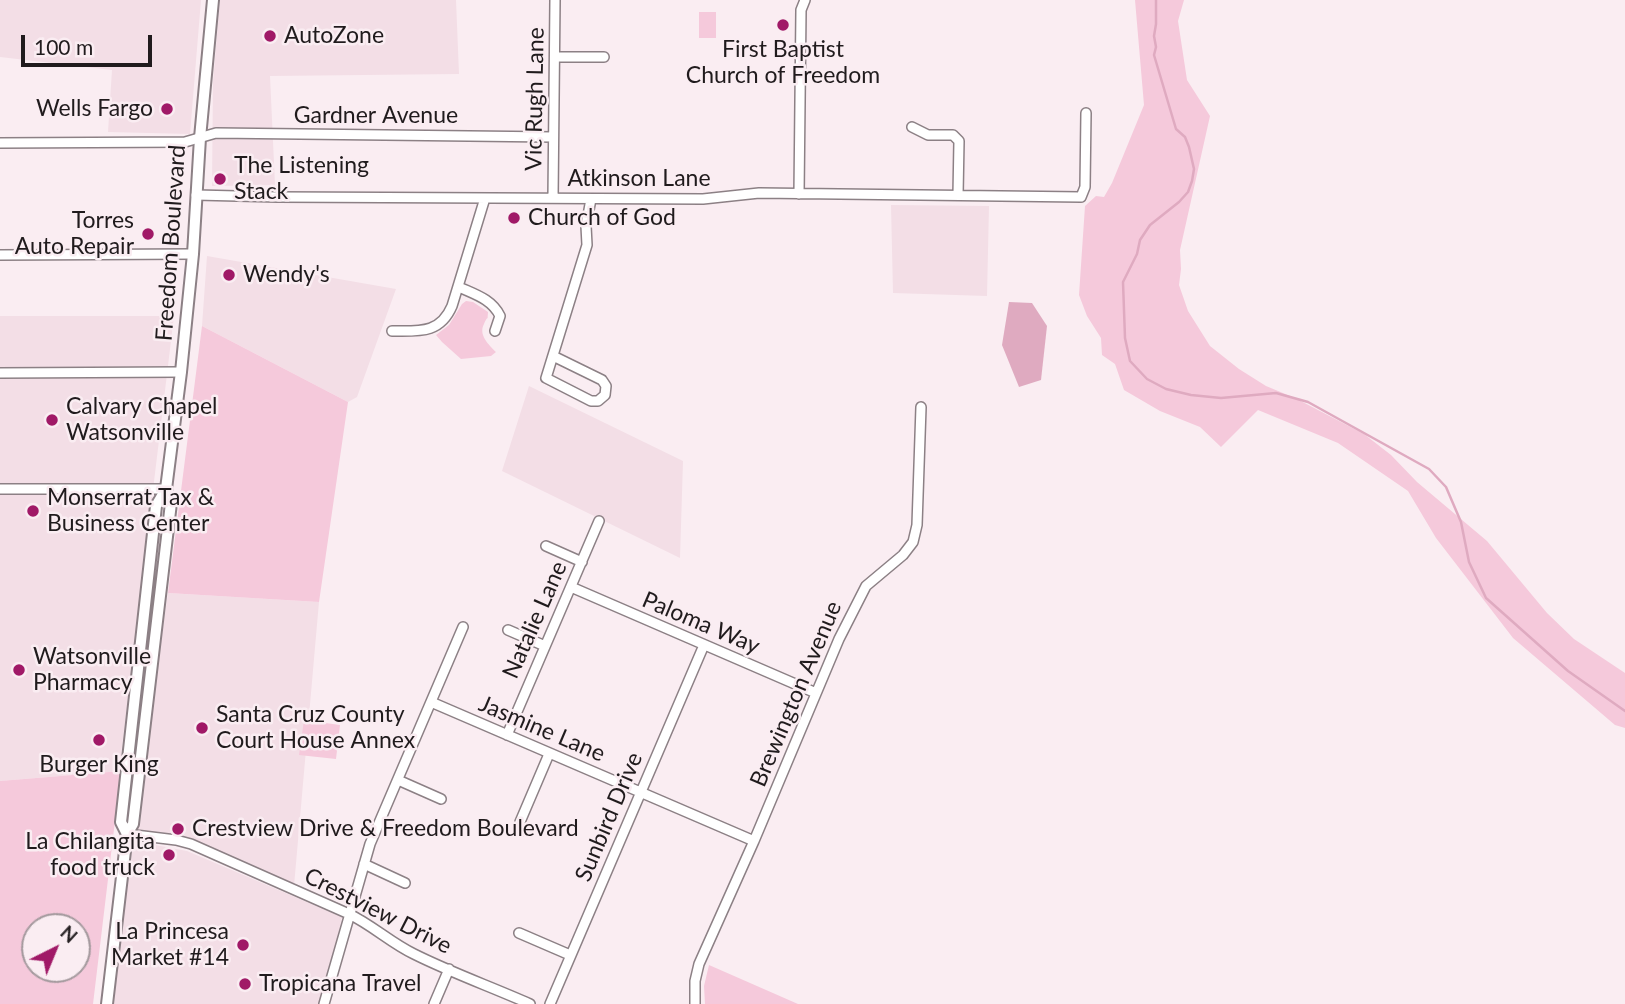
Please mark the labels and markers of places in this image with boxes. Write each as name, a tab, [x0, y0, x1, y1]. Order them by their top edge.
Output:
marker: First Baptist Church of Freedom	[775, 17, 791, 33]
place label: AutoZone	[284, 22, 384, 50]
marker: AutoZone	[262, 28, 278, 44]
place label: First Baptist Church of Freedom	[686, 36, 880, 90]
place label: Wells Fargo	[36, 95, 153, 123]
marker: Wells Fargo	[159, 101, 175, 117]
place label: The Listening Stack	[234, 152, 369, 206]
marker: The Listening Stack	[212, 171, 228, 187]
place label: Church of God	[528, 204, 676, 232]
place label: Torres Auto Repair	[15, 207, 134, 261]
marker: Church of God	[506, 210, 522, 226]
marker: Torres Auto Repair	[140, 226, 156, 242]
place label: Wendy's	[243, 261, 330, 289]
marker: Wendy's	[221, 267, 237, 283]
place label: Calvary Chapel Watsonville	[66, 393, 217, 447]
marker: Calvary Chapel Watsonville	[44, 412, 60, 428]
place label: Monserrat Tax & Business Center	[47, 484, 214, 538]
marker: Monserrat Tax & Business Center	[25, 503, 41, 519]
place label: Watsonville Pharmacy	[33, 643, 151, 697]
marker: Watsonville Pharmacy	[11, 662, 27, 678]
place label: Santa Cruz County Court House Annex	[216, 701, 415, 755]
marker: Santa Cruz County Court House Annex	[194, 720, 210, 736]
marker: Burger King	[91, 732, 107, 748]
place label: Burger King	[39, 751, 159, 779]
place label: Crestview Drive & Freedom Boulevard	[192, 815, 579, 843]
marker: Crestview Drive & Freedom Boulevard	[170, 821, 186, 837]
place label: La Chilangita food truck	[25, 828, 155, 882]
marker: La Chilangita food truck	[161, 847, 177, 863]
place label: La Princesa Market #14	[111, 918, 229, 972]
marker: La Princesa Market #14	[235, 937, 251, 953]
place label: Tropicana Travel	[259, 970, 422, 998]
marker: Tropicana Travel	[237, 976, 253, 992]

